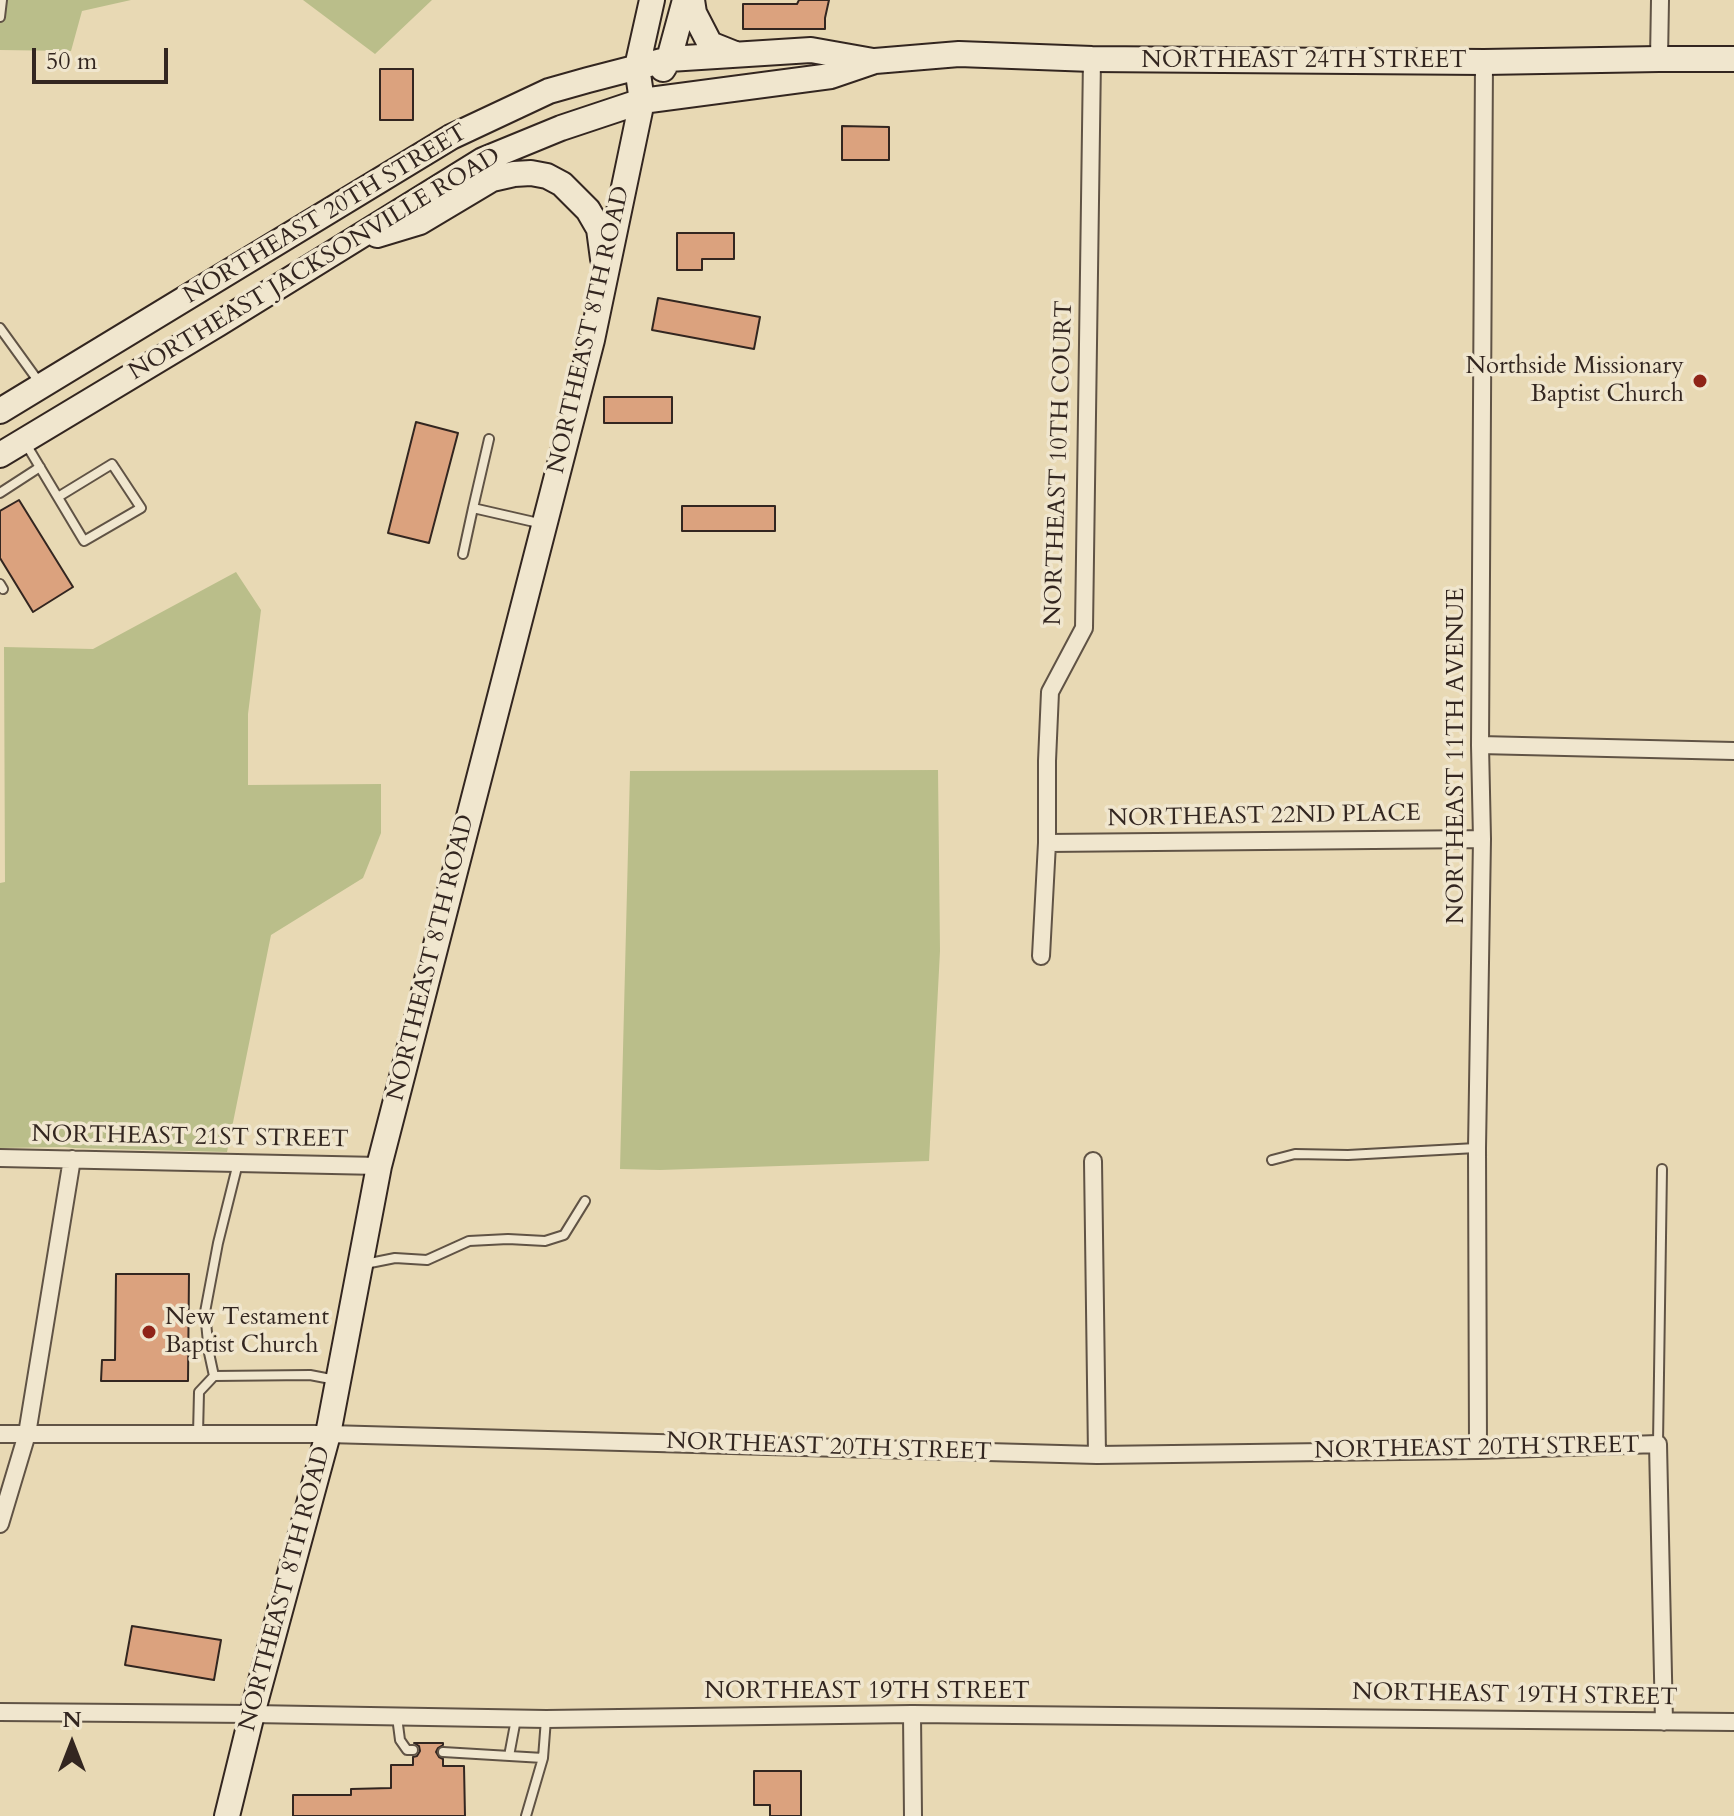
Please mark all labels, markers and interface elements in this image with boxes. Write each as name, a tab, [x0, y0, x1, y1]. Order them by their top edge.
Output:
scale bar	[36, 32, 172, 82]
text: 50 m	[46, 45, 97, 78]
street label: NORTHEAST 24TH STREET	[1141, 47, 1467, 75]
street label: NORTHEAST 20TH STREET	[179, 119, 473, 311]
street label: NORTHEAST JACKSONVILLE ROAD	[124, 142, 506, 388]
street label: NORTHEAST 8TH ROAD	[543, 184, 637, 476]
street label: NORTHEAST 10TH COURT	[1040, 300, 1080, 626]
place label: Northside Missionary Baptist Church	[1466, 353, 1684, 409]
marker: Northside Missionary Baptist Church	[1691, 372, 1709, 390]
street label: NORTHEAST 11TH AVENUE	[1443, 588, 1471, 924]
street label: NORTHEAST 22ND PLACE	[1107, 800, 1421, 834]
street label: NORTHEAST 8TH ROAD	[382, 812, 482, 1104]
street label: NORTHEAST 21ST STREET	[31, 1121, 349, 1155]
place label: New Testament Baptist Church	[165, 1304, 329, 1360]
marker: New Testament Baptist Church	[140, 1323, 158, 1341]
street label: NORTHEAST 20TH STREET	[666, 1428, 992, 1468]
street label: NORTHEAST 20TH STREET	[1314, 1432, 1640, 1466]
street label: NORTHEAST 8TH ROAD	[234, 1443, 338, 1735]
street label: NORTHEAST 19TH STREET	[704, 1678, 1030, 1706]
street label: NORTHEAST 19TH STREET	[1352, 1679, 1678, 1713]
north arrow	[32, 1704, 112, 1784]
text: N	[62, 1705, 82, 1735]

